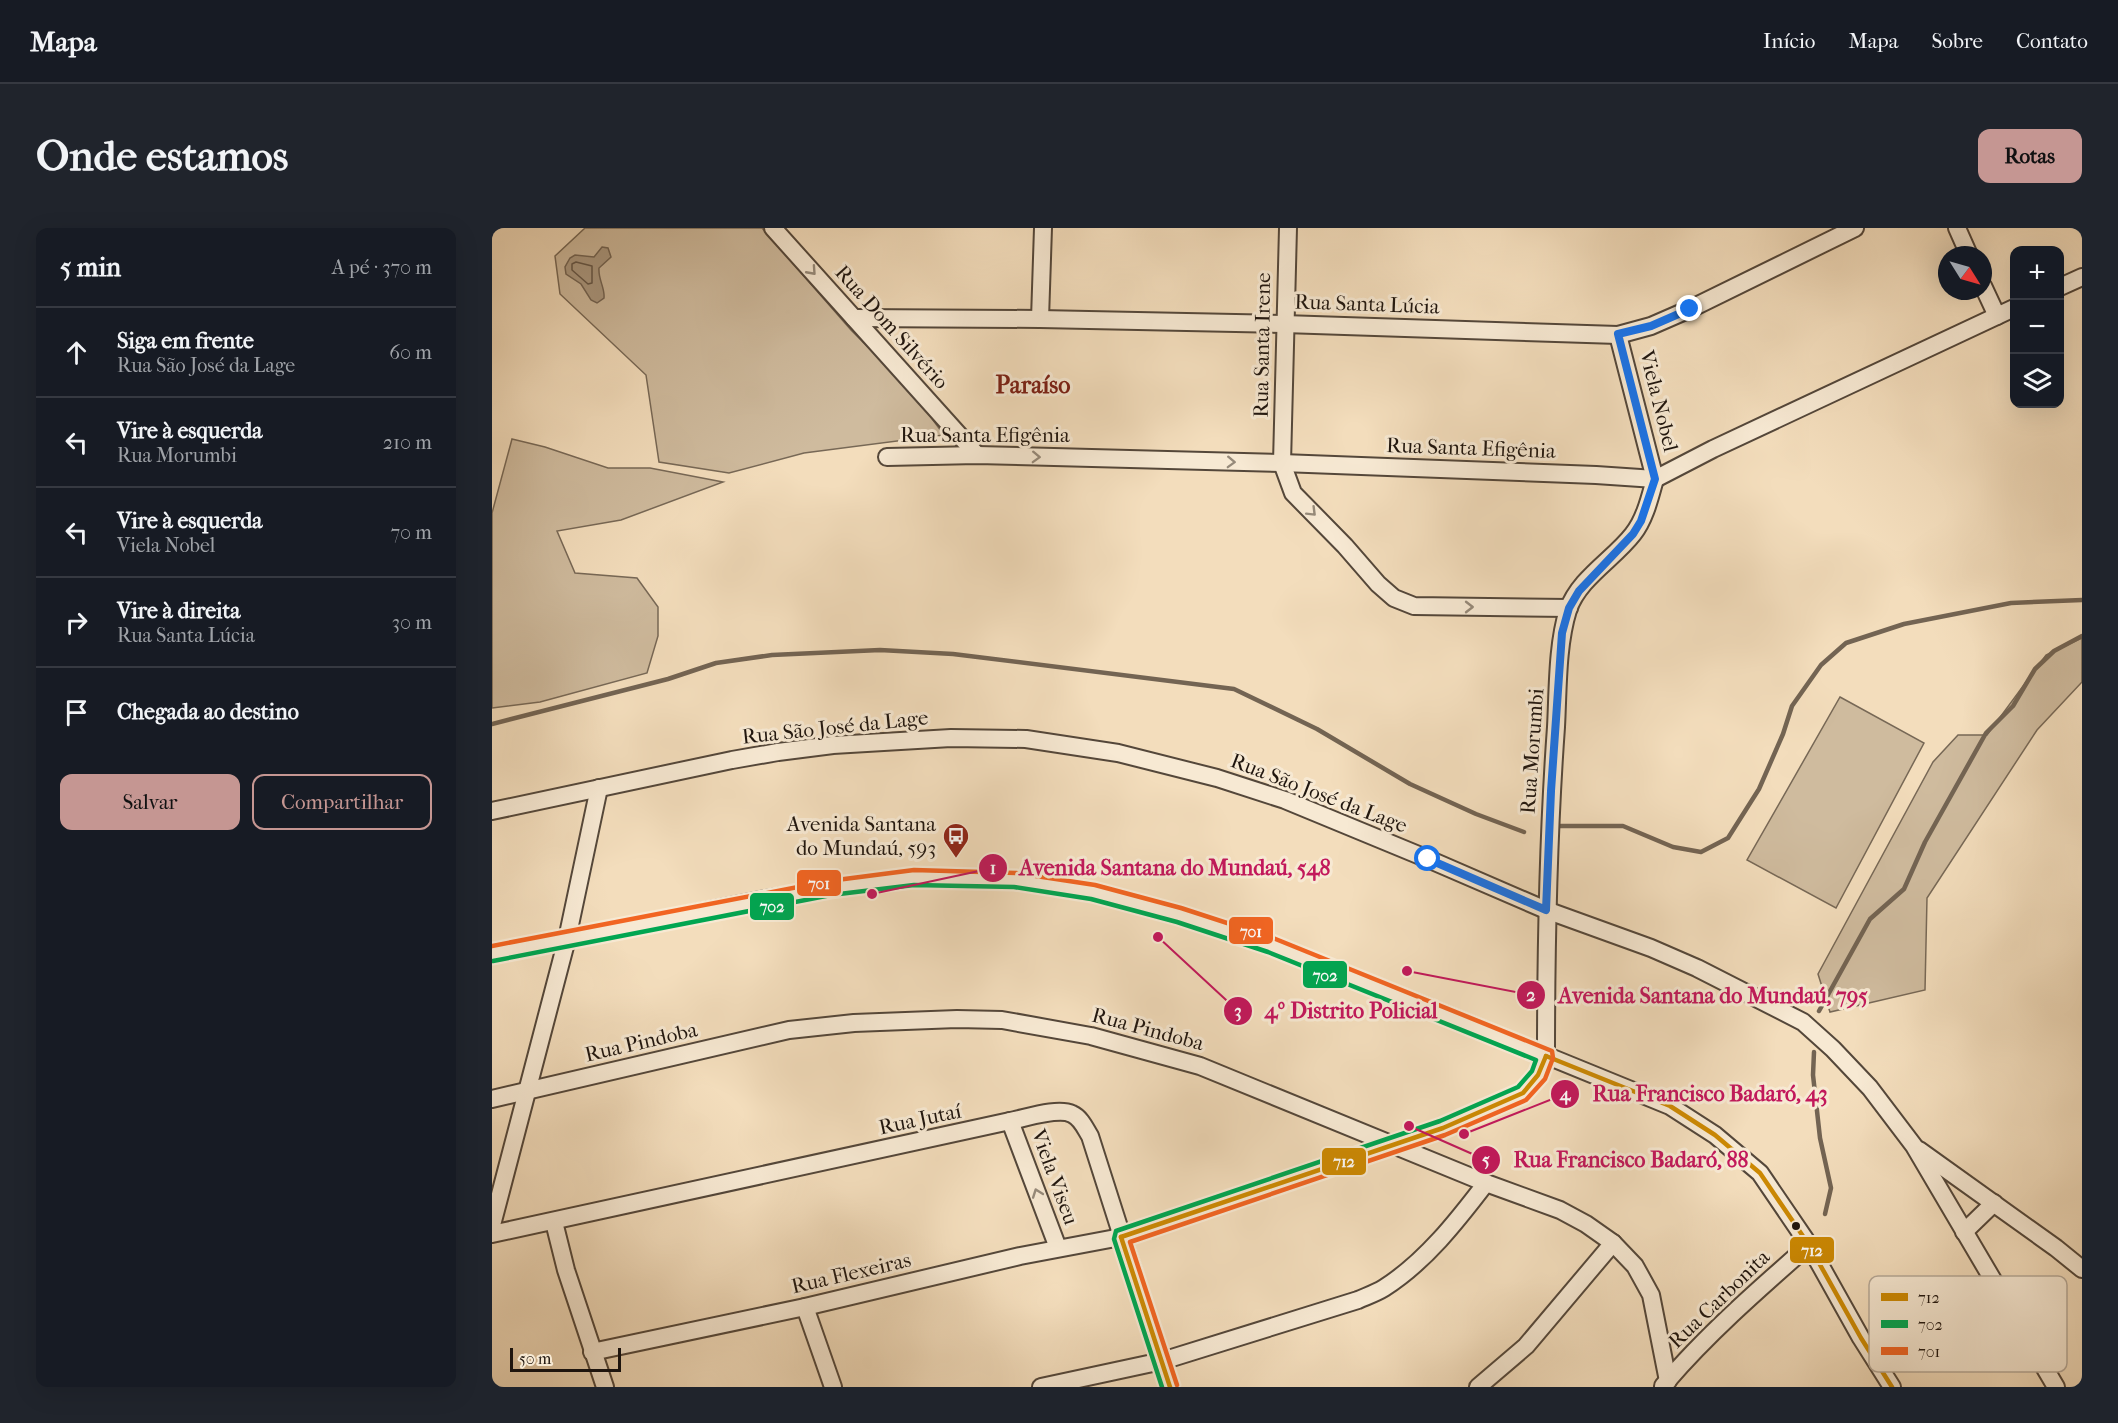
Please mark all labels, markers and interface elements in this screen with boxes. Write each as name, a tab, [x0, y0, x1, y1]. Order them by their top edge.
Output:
text: Mapa	[30, 25, 97, 58]
text: Início	[1763, 29, 1815, 53]
text: Mapa	[1848, 29, 1898, 53]
text: Sobre	[1931, 29, 1983, 53]
text: Contato	[2016, 29, 2088, 53]
button: Rotas	[1978, 129, 2082, 183]
text: Onde estamos	[36, 132, 288, 181]
north arrow	[1938, 246, 1992, 300]
map controls	[2010, 246, 2064, 408]
button: +	[2010, 246, 2064, 300]
text: 5 min	[60, 252, 121, 283]
text: A pé · 370 m	[332, 256, 432, 279]
street label: Rua Dom Silvério	[830, 260, 954, 394]
one-way arrow	[805, 265, 816, 275]
street label: Rua Santa Irene	[1249, 272, 1275, 418]
street label: Rua Santa Lúcia	[1294, 289, 1440, 319]
route end	[1676, 295, 1702, 321]
button: −	[2010, 300, 2064, 354]
text: Siga em frente	[117, 328, 254, 354]
icon: ahead	[60, 336, 93, 369]
text: 60 m	[389, 341, 432, 364]
street label: Viela Nobel	[1635, 347, 1683, 454]
text: Rua São José da Lage	[117, 354, 295, 377]
button: layers	[2010, 354, 2064, 408]
district label: Paraíso	[996, 371, 1070, 399]
text: Vire à esquerda	[117, 418, 262, 444]
street label: Rua Santa Efigênia	[900, 423, 1070, 447]
icon: left	[60, 426, 93, 459]
text: 210 m	[383, 431, 432, 454]
street label: Rua Santa Efigênia	[1386, 433, 1556, 463]
text: Rua Morumbi	[117, 444, 237, 467]
one-way arrow	[1031, 451, 1040, 463]
one-way arrow	[1226, 456, 1235, 468]
one-way arrow	[1305, 506, 1316, 516]
text: Vire à esquerda	[117, 508, 262, 534]
icon: left	[60, 516, 93, 549]
text: 70 m	[390, 521, 432, 544]
text: Viela Nobel	[117, 534, 215, 557]
text: Vire à direita	[117, 598, 240, 624]
one-way arrow	[1464, 601, 1473, 613]
icon: right	[60, 606, 93, 639]
text: 30 m	[392, 611, 432, 634]
text: Rua Santa Lúcia	[117, 624, 255, 647]
street label: Rua Morumbi	[1516, 687, 1548, 815]
icon: arrive	[60, 696, 93, 729]
text: Chegada ao destino	[117, 699, 299, 725]
street label: Rua São José da Lage	[741, 705, 929, 749]
street label: Rua São José da Lage	[1227, 748, 1411, 838]
button: Salvar	[60, 774, 240, 830]
button: Compartilhar	[252, 774, 432, 830]
place label: Avenida Santana do Mundaú, 593	[786, 812, 936, 860]
bus stop icon: Avenida Santana do Mundaú, 593	[941, 821, 971, 859]
route start	[1414, 845, 1440, 871]
callout: Avenida Santana do Mundaú, 548	[978, 848, 1343, 888]
text: Avenida Santana do Mundaú, 548	[1017, 855, 1331, 881]
text: 1	[990, 858, 996, 879]
line badge: 701	[796, 869, 842, 897]
text: 701	[807, 874, 830, 893]
line badge: 702	[749, 892, 795, 921]
text: 702	[759, 897, 784, 916]
line badge: 701	[1228, 916, 1274, 945]
text: 701	[1239, 922, 1262, 941]
line badge: 702	[1302, 960, 1348, 989]
text: 702	[1312, 966, 1337, 985]
callout: Avenida Santana do Mundaú, 795	[1516, 975, 1879, 1015]
text: Avenida Santana do Mundaú, 795	[1556, 983, 1868, 1009]
text: 2	[1526, 985, 1536, 1006]
callout: 4º Distrito Policial	[1223, 991, 1450, 1031]
text: 4º Distrito Policial	[1263, 998, 1439, 1024]
text: 3	[1234, 1001, 1242, 1022]
street label: Rua Pindoba	[1090, 1003, 1207, 1056]
street label: Rua Pindoba	[582, 1017, 700, 1067]
callout: Rua Francisco Badaró, 43	[1550, 1074, 1840, 1114]
text: Rua Francisco Badaró, 43	[1592, 1081, 1828, 1107]
text: 4	[1559, 1084, 1572, 1105]
street label: Rua Jutaí	[877, 1098, 964, 1139]
street label: Viela Viseu	[1026, 1125, 1083, 1228]
callout: Rua Francisco Badaró, 88	[1471, 1140, 1761, 1180]
line badge: 712	[1321, 1147, 1367, 1176]
text: Rua Francisco Badaró, 88	[1513, 1147, 1749, 1173]
text: 5	[1482, 1150, 1490, 1171]
text: 712	[1332, 1152, 1355, 1171]
one-way arrow	[1032, 1188, 1044, 1199]
unlabelled marker	[1790, 1220, 1802, 1232]
line badge: 712	[1789, 1236, 1835, 1264]
text: 712	[1800, 1241, 1823, 1260]
street label: Rua Carbonita	[1664, 1245, 1775, 1353]
street label: Rua Flexeiras	[789, 1248, 913, 1298]
legend	[1869, 1276, 2067, 1372]
text: 712	[1918, 1288, 1940, 1307]
text: 702	[1918, 1315, 1943, 1334]
text: 701	[1918, 1342, 1940, 1361]
scale bar	[510, 1345, 621, 1372]
text: 50 m	[519, 1349, 551, 1368]

